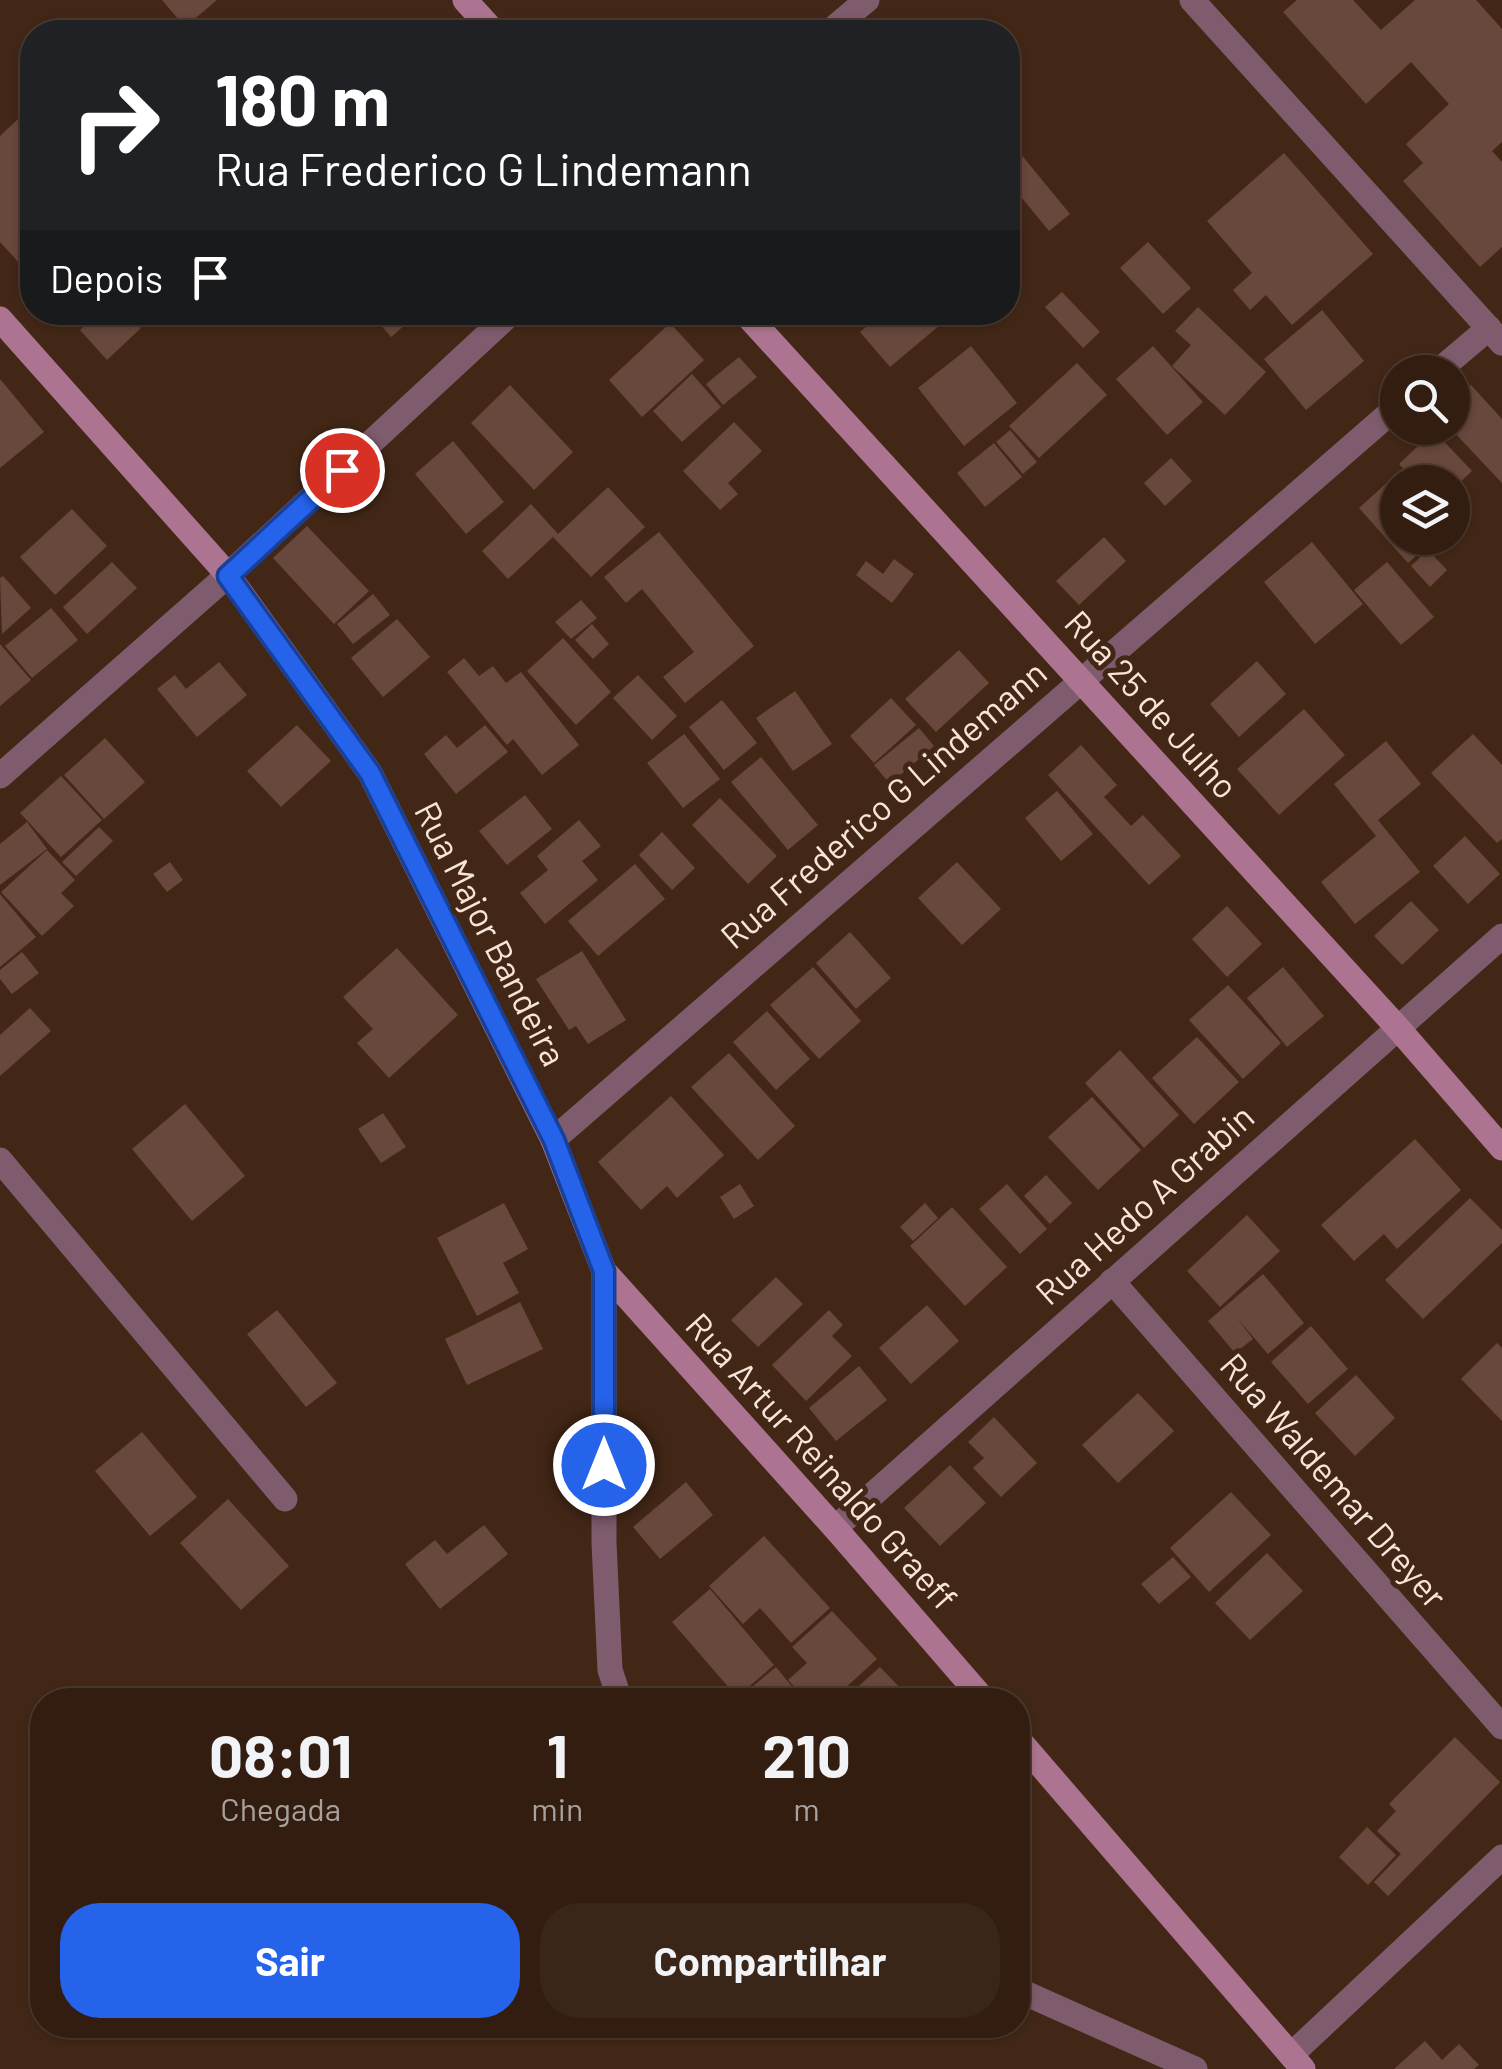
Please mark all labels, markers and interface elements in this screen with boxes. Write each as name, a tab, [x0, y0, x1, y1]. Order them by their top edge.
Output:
text: 180 m	[215, 56, 390, 140]
icon: right	[50, 60, 180, 190]
text: Rua Frederico G Lindemann	[215, 141, 752, 195]
icon: arrive	[183, 250, 238, 305]
text: Depois	[50, 255, 163, 301]
map controls	[1380, 355, 1470, 555]
button: search	[1380, 355, 1470, 445]
pin	[300, 428, 385, 513]
icon: arrive	[315, 443, 370, 498]
button: layers	[1380, 465, 1470, 555]
street label: Rua 25 de Julho	[1057, 601, 1248, 806]
street label: Rua Frederico G Lindemann	[711, 651, 1054, 956]
street label: Rua Major Bandeira	[407, 794, 577, 1072]
street label: Rua Hedo A Grabin	[1026, 1095, 1261, 1312]
street label: Rua Artur Reinaldo Graeff	[678, 1304, 967, 1618]
street label: Rua Waldemar Dreyer	[1212, 1344, 1457, 1616]
position arrow	[552, 1413, 656, 1517]
text: 08:01	[209, 1718, 352, 1790]
text: 1	[547, 1718, 568, 1790]
text: 210	[762, 1718, 851, 1790]
text: Chegada	[220, 1789, 341, 1827]
text: min	[531, 1789, 583, 1827]
text: m	[793, 1789, 820, 1827]
button: Sair	[60, 1903, 520, 2018]
button: Compartilhar	[540, 1903, 1000, 2018]

